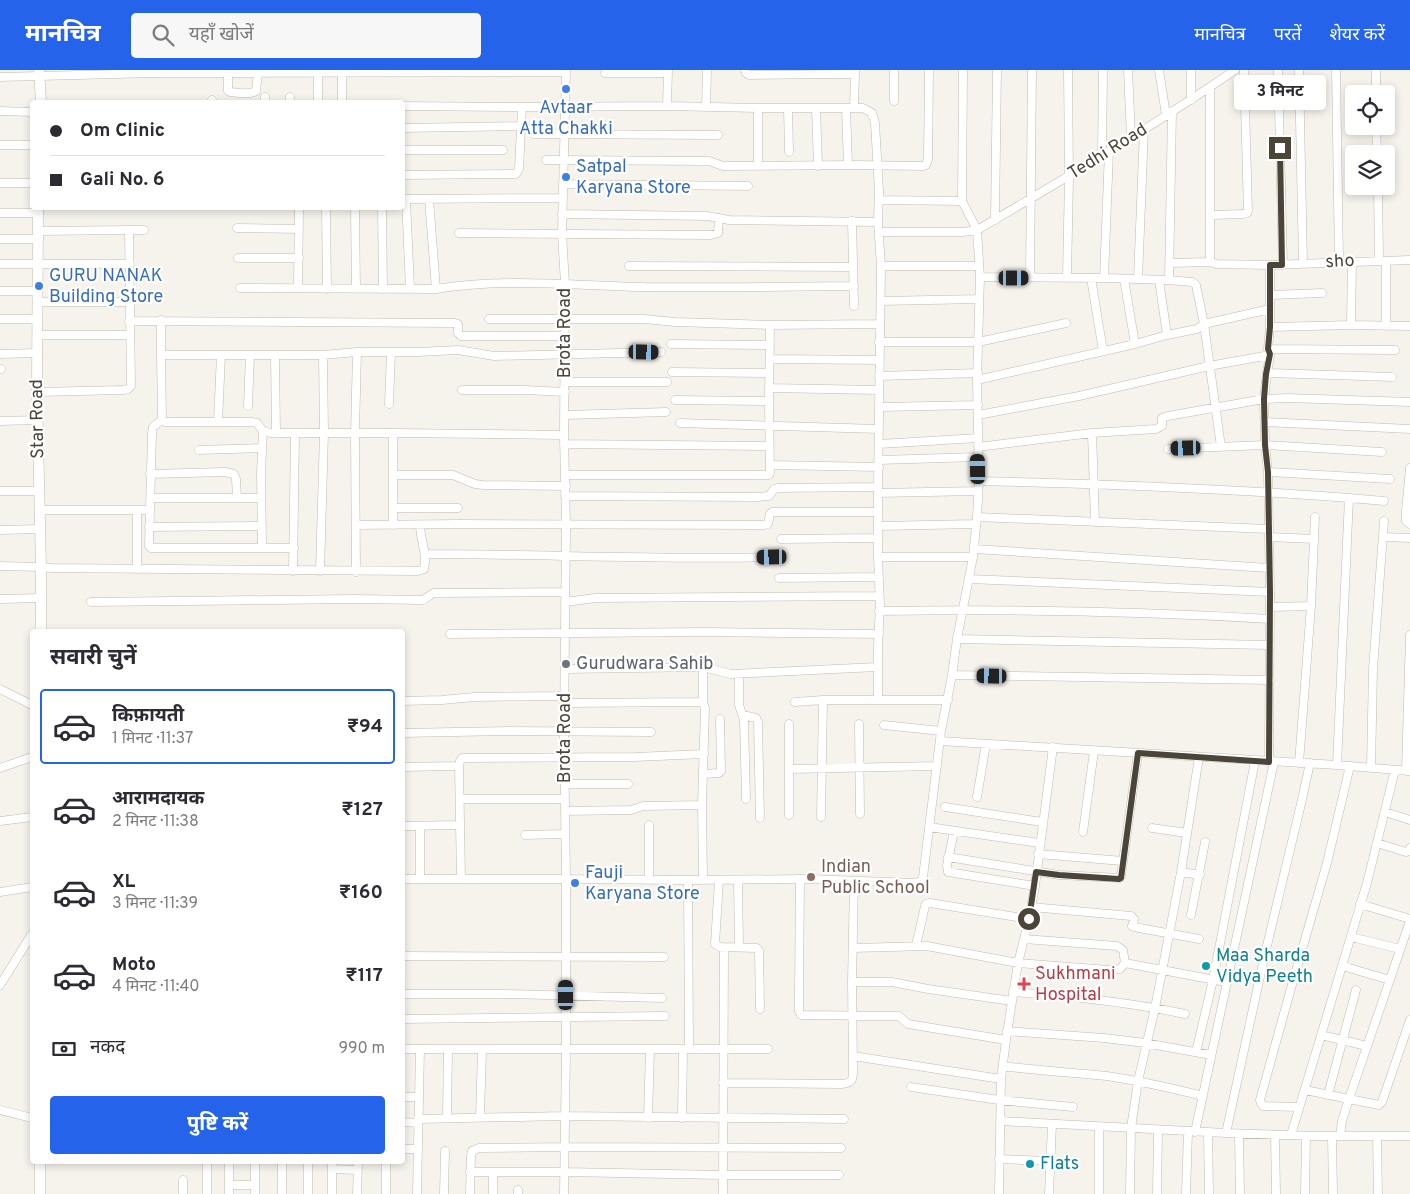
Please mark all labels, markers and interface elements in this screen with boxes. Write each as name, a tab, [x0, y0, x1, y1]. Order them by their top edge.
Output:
search box	[131, 13, 481, 58]
text: मानचित्र	[25, 20, 101, 50]
icon: search	[149, 21, 177, 49]
text: यहाँ खोजें	[189, 23, 254, 47]
text: मानचित्र	[1194, 24, 1246, 47]
text: परतें	[1274, 24, 1302, 47]
text: शेयर करें	[1330, 24, 1385, 47]
callout: 3 मिनट	[1234, 75, 1326, 110]
text: 3 मिनट	[1256, 82, 1304, 102]
marker: Avtaar Atta Chakki	[560, 83, 572, 95]
map controls	[1345, 85, 1395, 195]
button: locate	[1345, 85, 1395, 135]
place label: Avtaar Atta Chakki	[519, 97, 613, 141]
text: Om Clinic	[80, 119, 165, 143]
street label: Tedhi Road	[1064, 119, 1152, 185]
route end	[1269, 137, 1291, 159]
button: layers	[1345, 145, 1395, 195]
place label: Satpal Karyana Store	[576, 156, 691, 200]
text: Gali No. 6	[80, 168, 165, 192]
marker: Satpal Karyana Store	[560, 171, 572, 183]
street label: sho	[1325, 250, 1355, 274]
place label: GURU NANAK Building Store	[49, 265, 163, 309]
car	[999, 271, 1029, 286]
marker: GURU NANAK Building Store	[33, 280, 45, 292]
street label: Brota Road	[554, 288, 577, 378]
car	[628, 344, 659, 360]
street label: Star Road	[26, 379, 50, 459]
car	[1170, 440, 1201, 456]
car	[970, 454, 985, 484]
car	[756, 549, 787, 565]
text: सवारी चुनें	[50, 645, 136, 672]
place label: Gurudwara Sahib	[576, 653, 713, 676]
marker: Gurudwara Sahib	[560, 658, 572, 670]
car	[976, 668, 1007, 684]
street label: Brota Road	[554, 693, 577, 783]
icon: car	[52, 704, 97, 749]
text: किफ़ायती	[112, 704, 184, 728]
text: ₹94	[347, 715, 383, 739]
text: 1 मिनट · 11:37	[112, 729, 193, 749]
icon: car	[52, 787, 97, 832]
text: आरामदायक	[112, 787, 204, 811]
text: ₹127	[341, 798, 383, 822]
text: 2 मिनट · 11:38	[112, 812, 199, 832]
place label: Indian Public School	[821, 856, 930, 900]
place label: Fauji Karyana Store	[585, 862, 700, 906]
icon: car	[52, 870, 97, 915]
text: XL	[112, 870, 135, 894]
marker: Indian Public School	[805, 871, 817, 883]
marker: Fauji Karyana Store	[569, 877, 581, 889]
text: ₹160	[339, 881, 383, 905]
text: 3 मिनट · 11:39	[112, 894, 198, 914]
route start	[1018, 908, 1040, 930]
place label: Maa Sharda Vidya Peeth	[1216, 945, 1313, 989]
icon: car	[52, 953, 97, 998]
text: Moto	[112, 953, 156, 977]
marker: Maa Sharda Vidya Peeth	[1200, 960, 1212, 972]
place label: Sukhmani Hospital	[1035, 963, 1116, 1007]
text: ₹117	[345, 964, 383, 988]
text: 4 मिनट · 11:40	[112, 977, 200, 997]
marker: Sukhmani Hospital	[1017, 977, 1031, 991]
car	[558, 980, 573, 1010]
icon: cash	[50, 1035, 78, 1063]
text: नकद	[90, 1036, 125, 1060]
text: 990 m	[338, 1039, 385, 1059]
button: पुष्टि करें	[50, 1096, 385, 1154]
place label: Flats	[1040, 1153, 1079, 1176]
marker: Flats	[1024, 1158, 1036, 1170]

